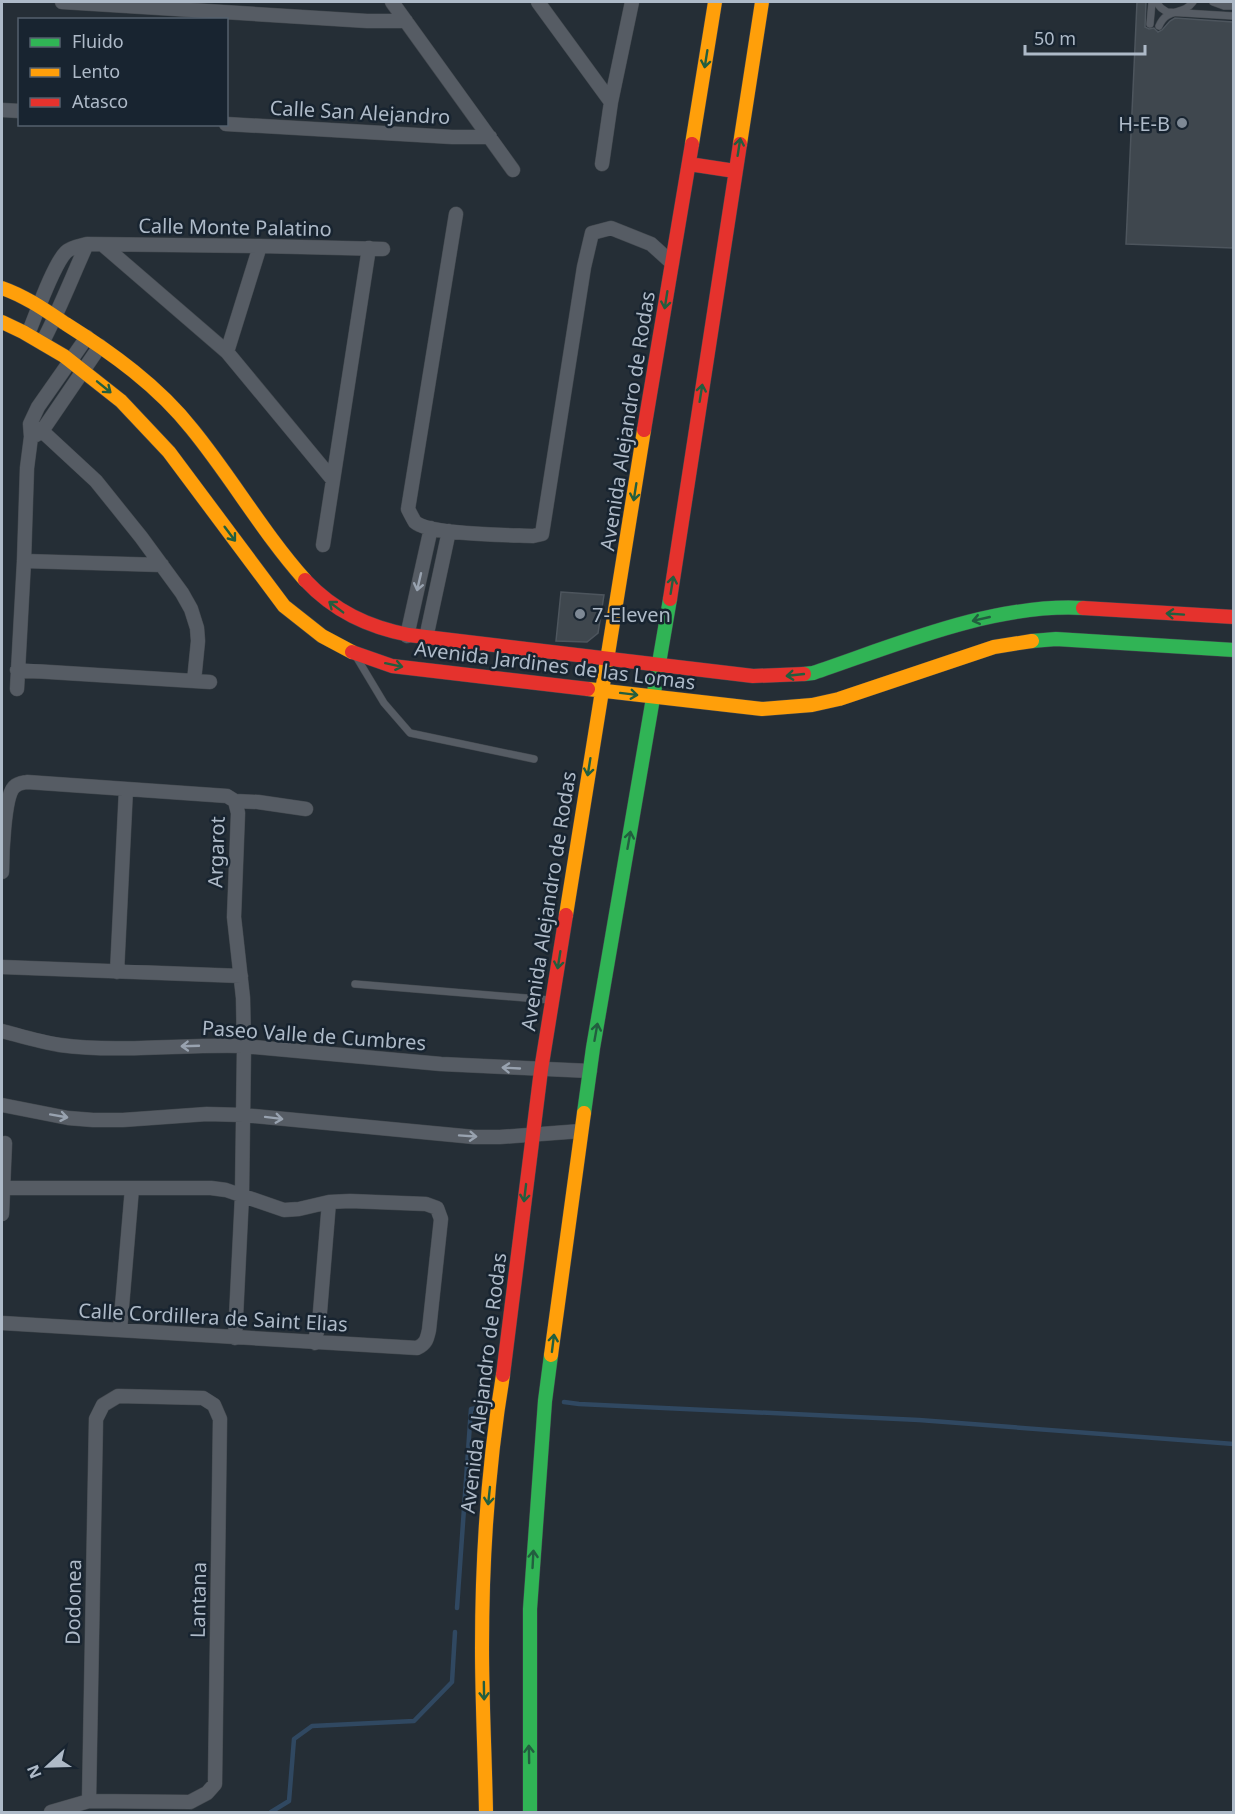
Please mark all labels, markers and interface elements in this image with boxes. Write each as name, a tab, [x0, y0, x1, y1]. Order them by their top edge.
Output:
legend	[18, 18, 228, 126]
scale bar	[1025, 18, 1145, 56]
text: 50 m	[1034, 26, 1076, 50]
text: Fluido	[72, 29, 124, 53]
one-way arrow	[700, 49, 711, 69]
text: Lento	[72, 59, 120, 83]
text: Atasco	[72, 89, 128, 113]
street label: Calle San Alejandro	[269, 94, 451, 130]
place label: H-E-B	[1118, 110, 1170, 137]
marker: H-E-B	[1175, 116, 1189, 130]
one-way arrow	[734, 138, 745, 158]
street label: Calle Monte Palatino	[138, 212, 332, 242]
street label: Avenida Alejandro de Rodas	[593, 289, 661, 553]
one-way arrow	[661, 289, 672, 309]
one-way arrow	[96, 380, 112, 393]
one-way arrow	[696, 383, 707, 403]
one-way arrow	[629, 482, 640, 501]
one-way arrow	[224, 526, 237, 542]
one-way arrow	[413, 572, 424, 591]
one-way arrow	[666, 576, 677, 596]
one-way arrow	[329, 600, 345, 613]
place label: 7-Eleven	[592, 601, 671, 628]
marker: 7-Eleven	[573, 607, 587, 621]
one-way arrow	[1166, 608, 1186, 619]
one-way arrow	[972, 613, 991, 625]
street label: Avenida Jardines de las Lomas	[413, 634, 697, 696]
one-way arrow	[383, 660, 403, 671]
one-way arrow	[786, 670, 805, 681]
one-way arrow	[618, 689, 638, 700]
one-way arrow	[584, 757, 595, 777]
street label: Avenida Alejandro de Rodas	[514, 769, 582, 1033]
street label: Argarot	[201, 816, 231, 888]
one-way arrow	[623, 830, 634, 850]
one-way arrow	[553, 950, 564, 969]
street label: Paseo Valle de Cumbres	[201, 1014, 427, 1056]
one-way arrow	[591, 1023, 602, 1042]
one-way arrow	[181, 1040, 201, 1052]
one-way arrow	[501, 1063, 521, 1074]
one-way arrow	[49, 1111, 68, 1122]
one-way arrow	[264, 1113, 284, 1124]
one-way arrow	[458, 1131, 478, 1142]
one-way arrow	[519, 1183, 530, 1202]
street label: Avenida Alejandro de Rodas	[454, 1251, 512, 1515]
street label: Calle Cordillera de Saint Elias	[78, 1296, 348, 1338]
one-way arrow	[548, 1333, 559, 1353]
one-way arrow	[483, 1486, 494, 1506]
one-way arrow	[528, 1550, 539, 1570]
street label: Dodonea	[59, 1559, 87, 1645]
street label: Lantana	[184, 1562, 212, 1638]
one-way arrow	[478, 1681, 490, 1701]
north arrow	[18, 1736, 78, 1796]
one-way arrow	[524, 1745, 535, 1765]
text: N	[21, 1761, 47, 1782]

